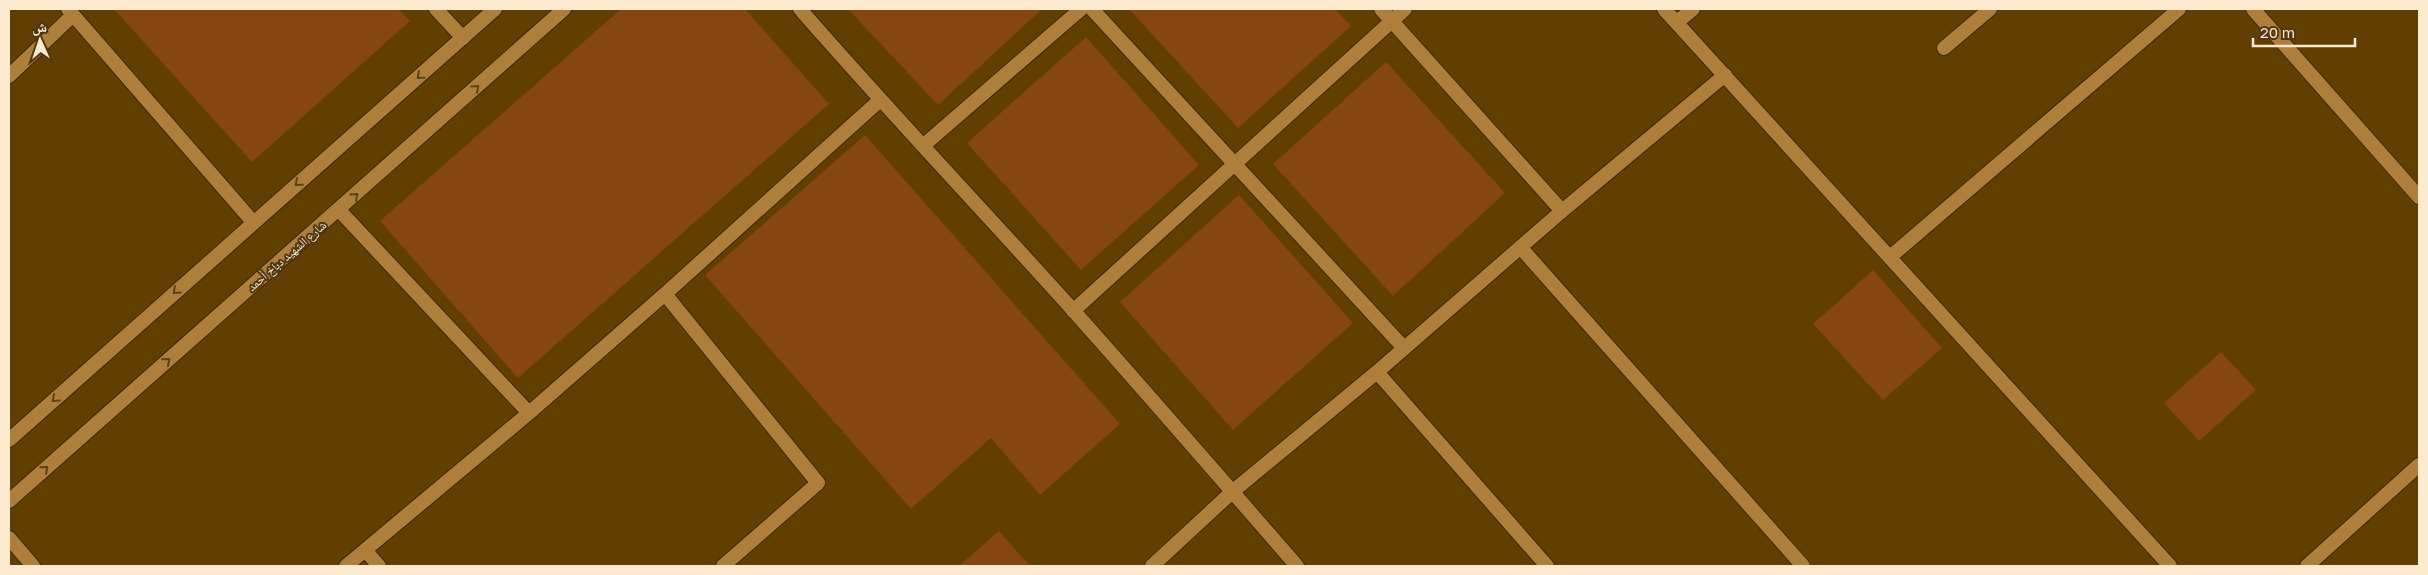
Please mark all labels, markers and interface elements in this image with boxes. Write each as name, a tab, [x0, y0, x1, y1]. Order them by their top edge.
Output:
north arrow	[15, 15, 65, 65]
scale bar	[2253, 15, 2356, 47]
text: ش	[31, 18, 47, 36]
text: 20 m	[2260, 23, 2295, 41]
one-way arrow	[416, 70, 425, 79]
one-way arrow	[470, 84, 479, 93]
one-way arrow	[294, 177, 303, 186]
one-way arrow	[349, 193, 358, 202]
street label: شارع الشهيد دباخ أحمد	[244, 217, 330, 295]
one-way arrow	[173, 285, 182, 294]
one-way arrow	[162, 358, 171, 367]
one-way arrow	[51, 393, 60, 402]
one-way arrow	[40, 466, 49, 475]

